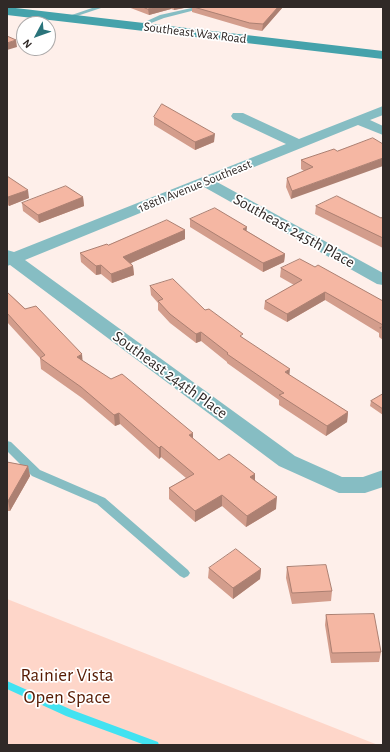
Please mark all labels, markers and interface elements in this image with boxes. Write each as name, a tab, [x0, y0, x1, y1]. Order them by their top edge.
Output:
north arrow	[16, 16, 56, 56]
street label: Southeast Wax Road	[143, 19, 247, 47]
text: N	[21, 37, 34, 50]
street label: 188th Avenue Southeast	[136, 156, 254, 216]
street label: Southeast 245th Place	[230, 190, 358, 272]
street label: Southeast 244th Place	[109, 327, 231, 423]
park label: Rainier Vista Open Space	[20, 664, 114, 708]

